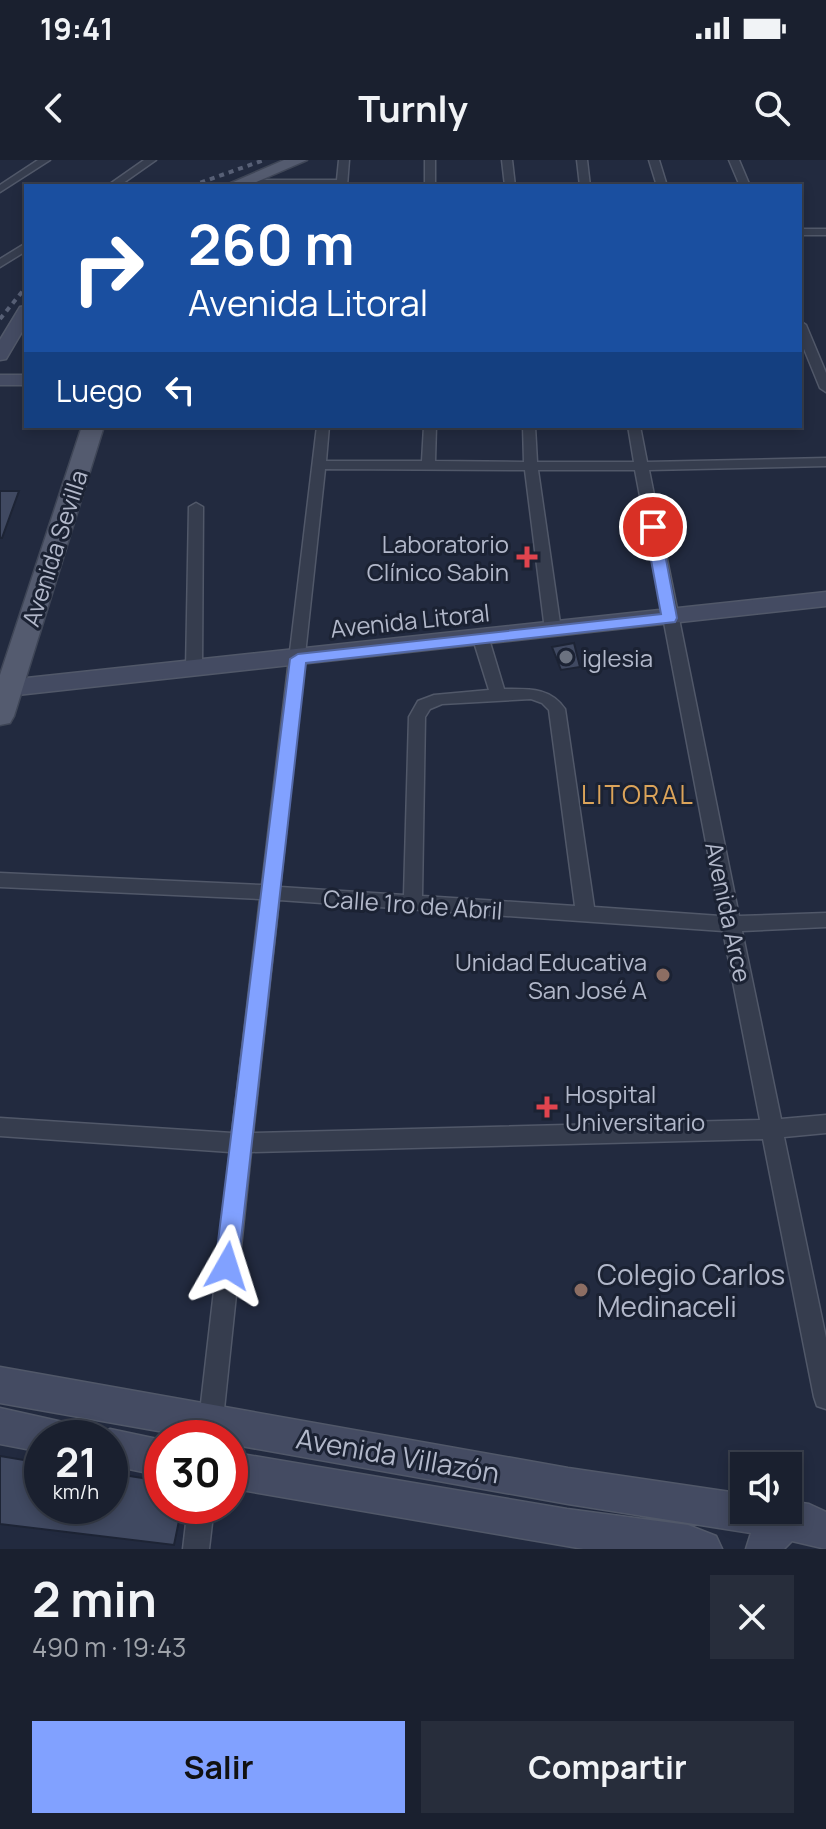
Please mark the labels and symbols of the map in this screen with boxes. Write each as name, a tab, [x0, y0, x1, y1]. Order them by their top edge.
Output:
street label: Avenida Sevilla	[13, 466, 95, 630]
pin	[619, 493, 687, 561]
place label: Laboratorio Clínico Sabin	[367, 527, 509, 588]
marker: Laboratorio Clínico Sabin	[516, 546, 538, 568]
street label: Avenida Litoral	[329, 595, 491, 645]
place label: iglesia	[582, 641, 653, 674]
marker: iglesia	[557, 648, 575, 666]
district label: LITORAL	[581, 776, 695, 812]
street label: Avenida Arce	[698, 839, 760, 985]
street label: Calle 1ro de Abril	[322, 881, 504, 927]
place label: Unidad Educativa San José A	[455, 945, 647, 1006]
marker: Unidad Educativa San José A	[654, 966, 672, 984]
place label: Hospital Universitario	[565, 1077, 705, 1138]
marker: Hospital Universitario	[536, 1096, 558, 1118]
position arrow	[185, 1224, 269, 1308]
place label: Colegio Carlos Medinaceli	[597, 1255, 785, 1325]
marker: Colegio Carlos Medinaceli	[572, 1281, 590, 1299]
street label: Avenida Villazón	[293, 1418, 503, 1492]
speed limit sign: 30	[144, 1420, 248, 1524]

